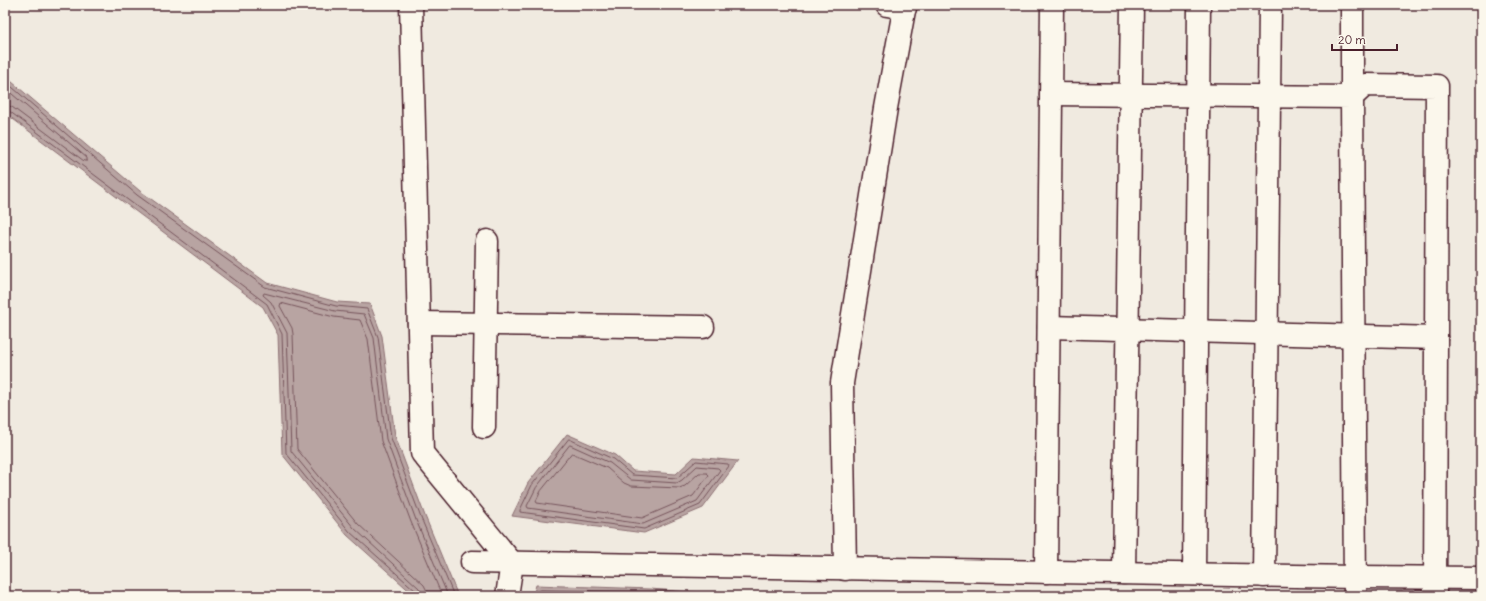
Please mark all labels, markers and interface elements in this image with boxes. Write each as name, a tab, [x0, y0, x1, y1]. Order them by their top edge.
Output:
scale bar	[1332, 26, 1397, 52]
text: 20 m	[1338, 32, 1366, 47]

